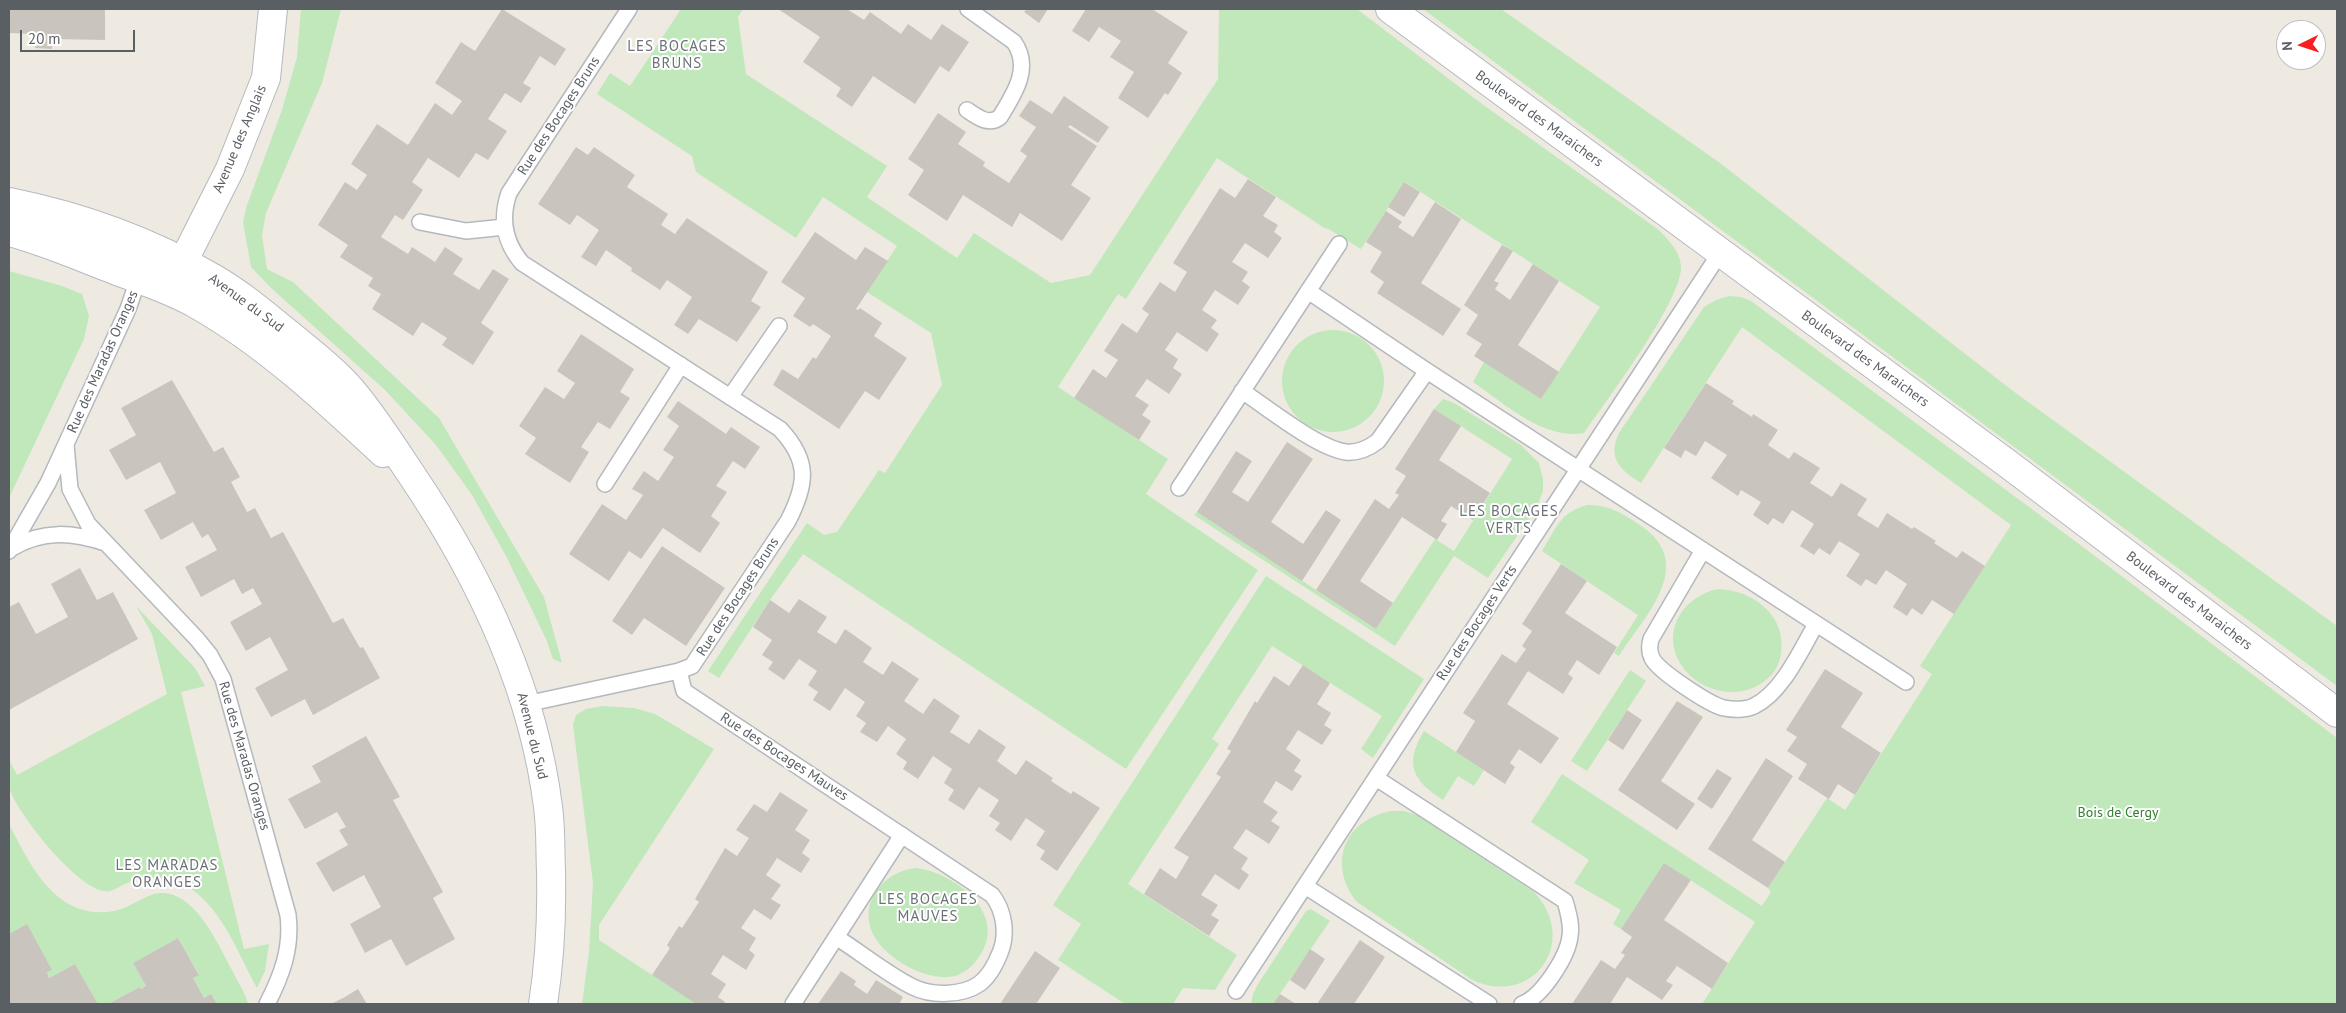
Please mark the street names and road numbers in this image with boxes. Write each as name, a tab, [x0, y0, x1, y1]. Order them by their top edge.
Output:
street label: Rue des Bocages Bruns	[514, 54, 604, 178]
street label: Boulevard des Maraichers	[1472, 67, 1606, 171]
street label: Avenue des Anglais	[210, 82, 270, 196]
street label: Avenue du Sud	[205, 270, 287, 336]
street label: Rue des Maradas Oranges	[64, 288, 142, 436]
street label: Boulevard des Maraichers	[1798, 307, 1932, 411]
street label: Rue des Bocages Bruns	[693, 535, 783, 659]
street label: Boulevard des Maraichers	[2123, 548, 2255, 654]
street label: Rue des Bocages Verts	[1433, 562, 1521, 684]
street label: Rue des Maradas Oranges	[215, 680, 273, 832]
street label: Avenue du Sud	[513, 691, 551, 781]
street label: Rue des Bocages Mauves	[717, 709, 851, 805]

